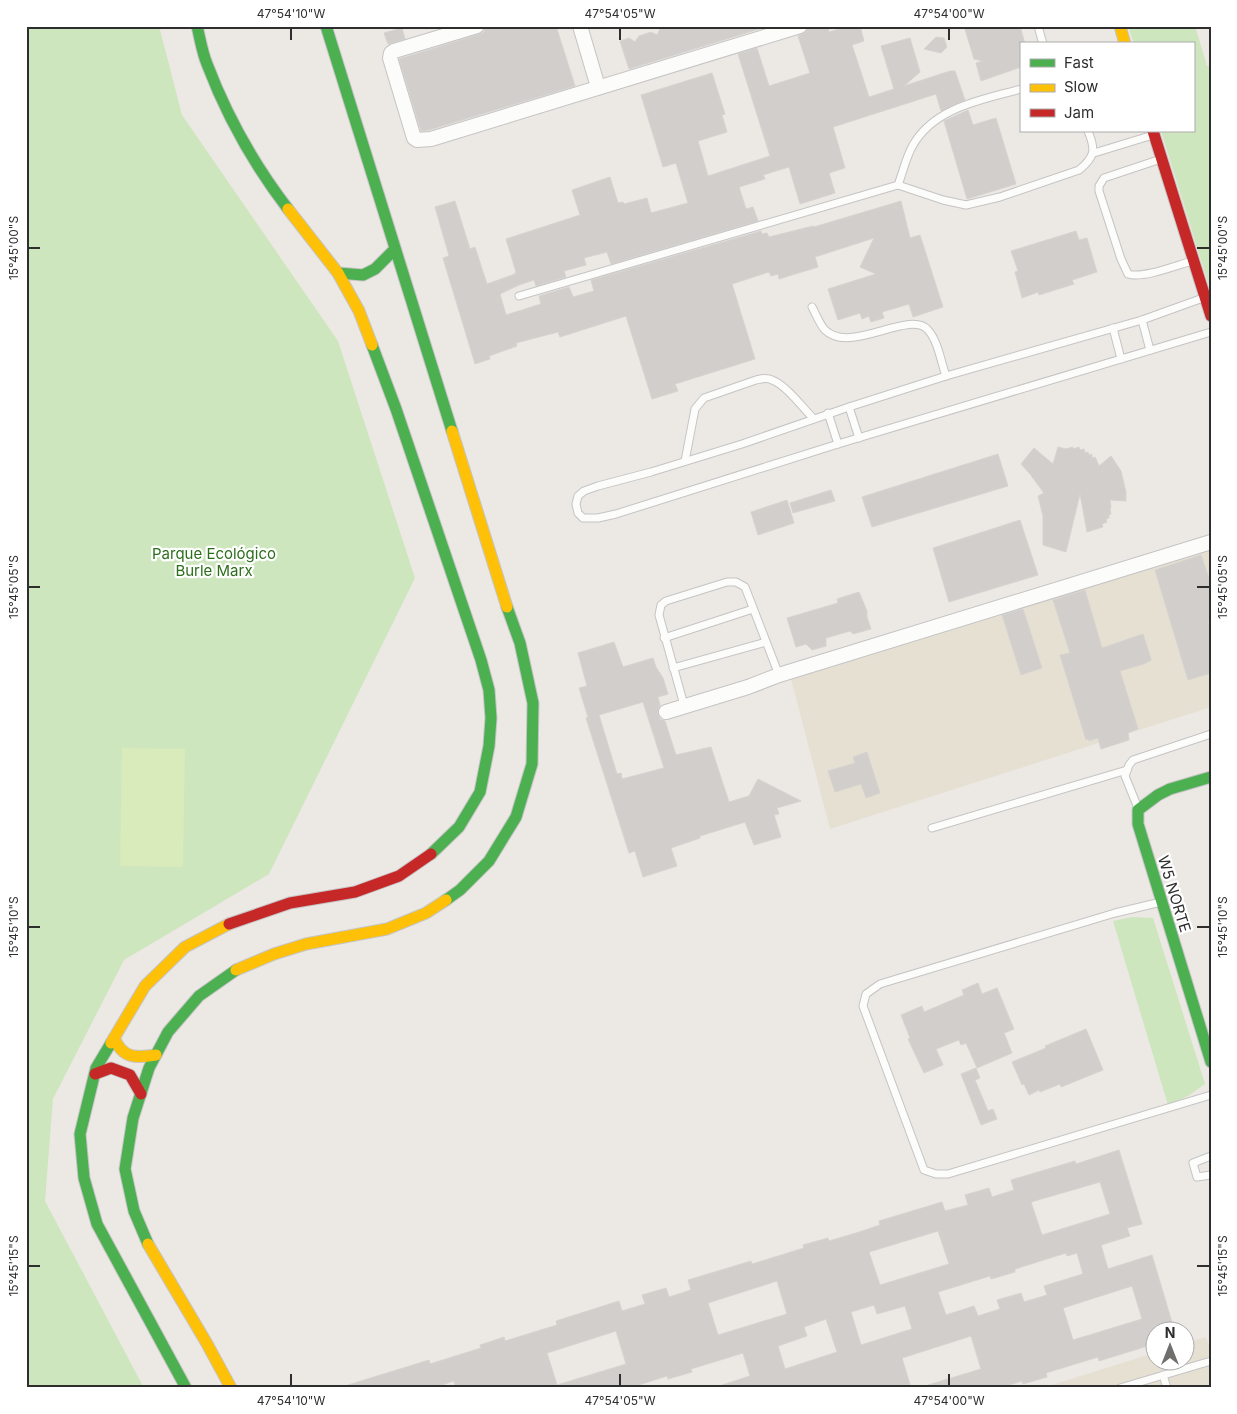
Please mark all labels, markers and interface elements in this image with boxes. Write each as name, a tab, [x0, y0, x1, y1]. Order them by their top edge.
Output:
text: 47°54'10"W	[257, 6, 325, 21]
text: 47°54'05"W	[585, 6, 656, 21]
text: 47°54'00"W	[913, 6, 985, 21]
legend	[1020, 42, 1194, 132]
text: Fast	[1064, 53, 1094, 72]
text: Slow	[1064, 77, 1098, 96]
text: Jam	[1064, 103, 1094, 122]
text: 15°45'00"S	[6, 216, 21, 280]
text: 15°45'00"S	[1215, 216, 1230, 280]
park label: Parque Ecológico Burle Marx	[152, 544, 276, 580]
text: 15°45'05"S	[6, 555, 21, 619]
text: 15°45'05"S	[1215, 555, 1230, 619]
street label: W5 NORTE	[1154, 853, 1195, 935]
text: 15°45'10"S	[6, 896, 21, 958]
text: 15°45'10"S	[1215, 896, 1230, 958]
text: 15°45'15"S	[6, 1235, 21, 1297]
text: 15°45'15"S	[1215, 1235, 1230, 1297]
north arrow	[1144, 1322, 1194, 1372]
text: N	[1165, 1324, 1175, 1341]
text: 47°54'10"W	[257, 1393, 325, 1408]
text: 47°54'05"W	[585, 1393, 656, 1408]
text: 47°54'00"W	[913, 1393, 985, 1408]

